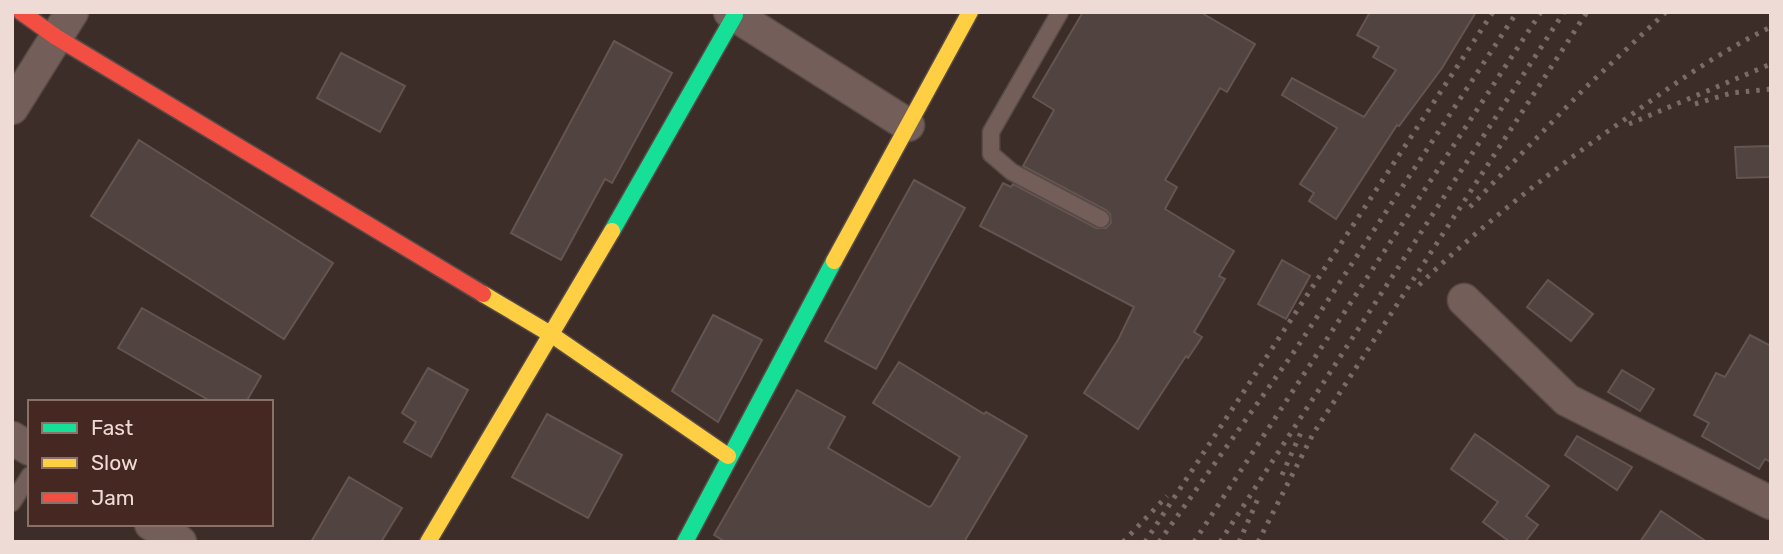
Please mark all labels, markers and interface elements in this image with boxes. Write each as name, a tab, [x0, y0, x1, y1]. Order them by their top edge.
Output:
legend	[28, 400, 273, 526]
text: Fast	[91, 415, 133, 440]
text: Slow	[91, 450, 138, 475]
text: Jam	[91, 485, 135, 510]

